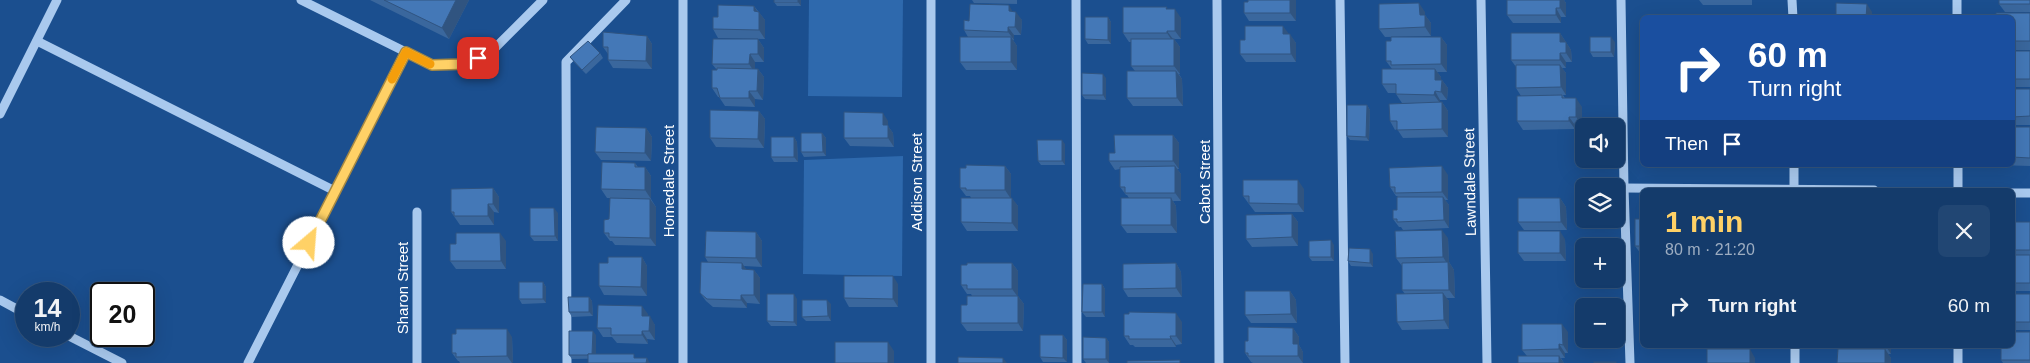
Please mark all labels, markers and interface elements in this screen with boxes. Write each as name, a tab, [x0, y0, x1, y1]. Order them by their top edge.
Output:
icon: right	[1665, 35, 1730, 100]
text: 60 m	[1748, 35, 1828, 74]
pin	[457, 37, 499, 79]
icon: arrive	[464, 44, 492, 72]
text: Turn right	[1748, 76, 1841, 101]
map controls	[1575, 118, 1625, 348]
button: sound	[1575, 118, 1625, 168]
street label: Homedale Street	[660, 124, 677, 237]
street label: Lawndale Street	[1460, 127, 1479, 236]
icon: arrive	[1718, 130, 1746, 158]
street label: Addison Street	[908, 132, 925, 231]
text: Then	[1665, 133, 1708, 154]
street label: Cabot Street	[1196, 139, 1213, 224]
button: layers	[1575, 178, 1625, 228]
text: 1 min	[1665, 205, 1743, 238]
button: close	[1938, 205, 1990, 257]
position arrow	[282, 216, 334, 268]
button: +	[1575, 238, 1625, 288]
street label: Sharon Street	[394, 241, 411, 334]
text: 80 m · 21:20	[1665, 241, 1755, 258]
speed limit sign: 20	[90, 282, 155, 347]
icon: right	[1665, 292, 1693, 320]
text: 14	[34, 294, 61, 322]
text: Turn right	[1708, 295, 1796, 316]
text: 60 m	[1948, 295, 1990, 316]
button: −	[1575, 298, 1625, 348]
text: km/h	[34, 320, 61, 334]

